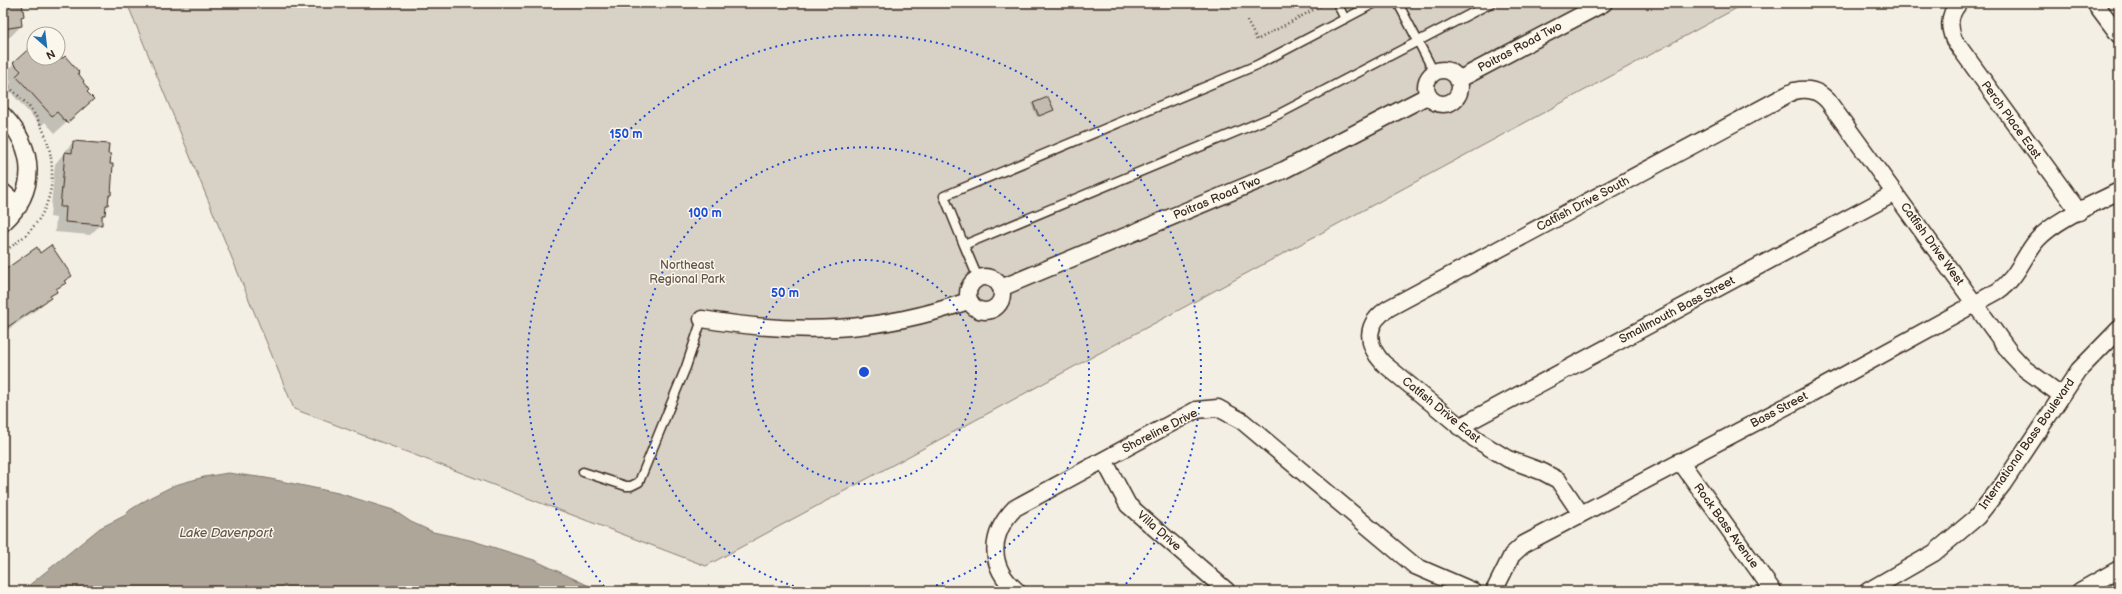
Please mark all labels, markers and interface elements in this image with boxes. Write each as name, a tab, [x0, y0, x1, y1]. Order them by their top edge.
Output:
street label: Poitras Road Two	[1475, 18, 1565, 76]
north arrow	[26, 26, 66, 66]
text: N	[44, 47, 57, 62]
street label: Perch Place East	[1978, 78, 2044, 162]
text: 150 m	[610, 127, 642, 142]
street label: Poitras Road Two	[1171, 173, 1263, 223]
street label: Catfish Drive South	[1534, 173, 1632, 235]
street label: Catfish Drive West	[1897, 200, 1967, 289]
text: 100 m	[688, 206, 722, 221]
park label: Northeast Regional Park	[649, 258, 725, 287]
street label: Smallmouth Bass Street	[1617, 273, 1738, 347]
text: 50 m	[771, 286, 799, 301]
centre of rings	[857, 365, 871, 379]
street label: Catfish Drive East	[1399, 374, 1483, 446]
street label: International Bass Boulevard	[1976, 376, 2078, 512]
street label: Bass Street	[1748, 388, 1811, 431]
street label: Shoreline Drive	[1120, 406, 1200, 456]
street label: Rock Bass Avenue	[1690, 481, 1762, 571]
street label: Villa Drive	[1134, 508, 1184, 554]
water label: Lake Davenport	[179, 525, 274, 541]

